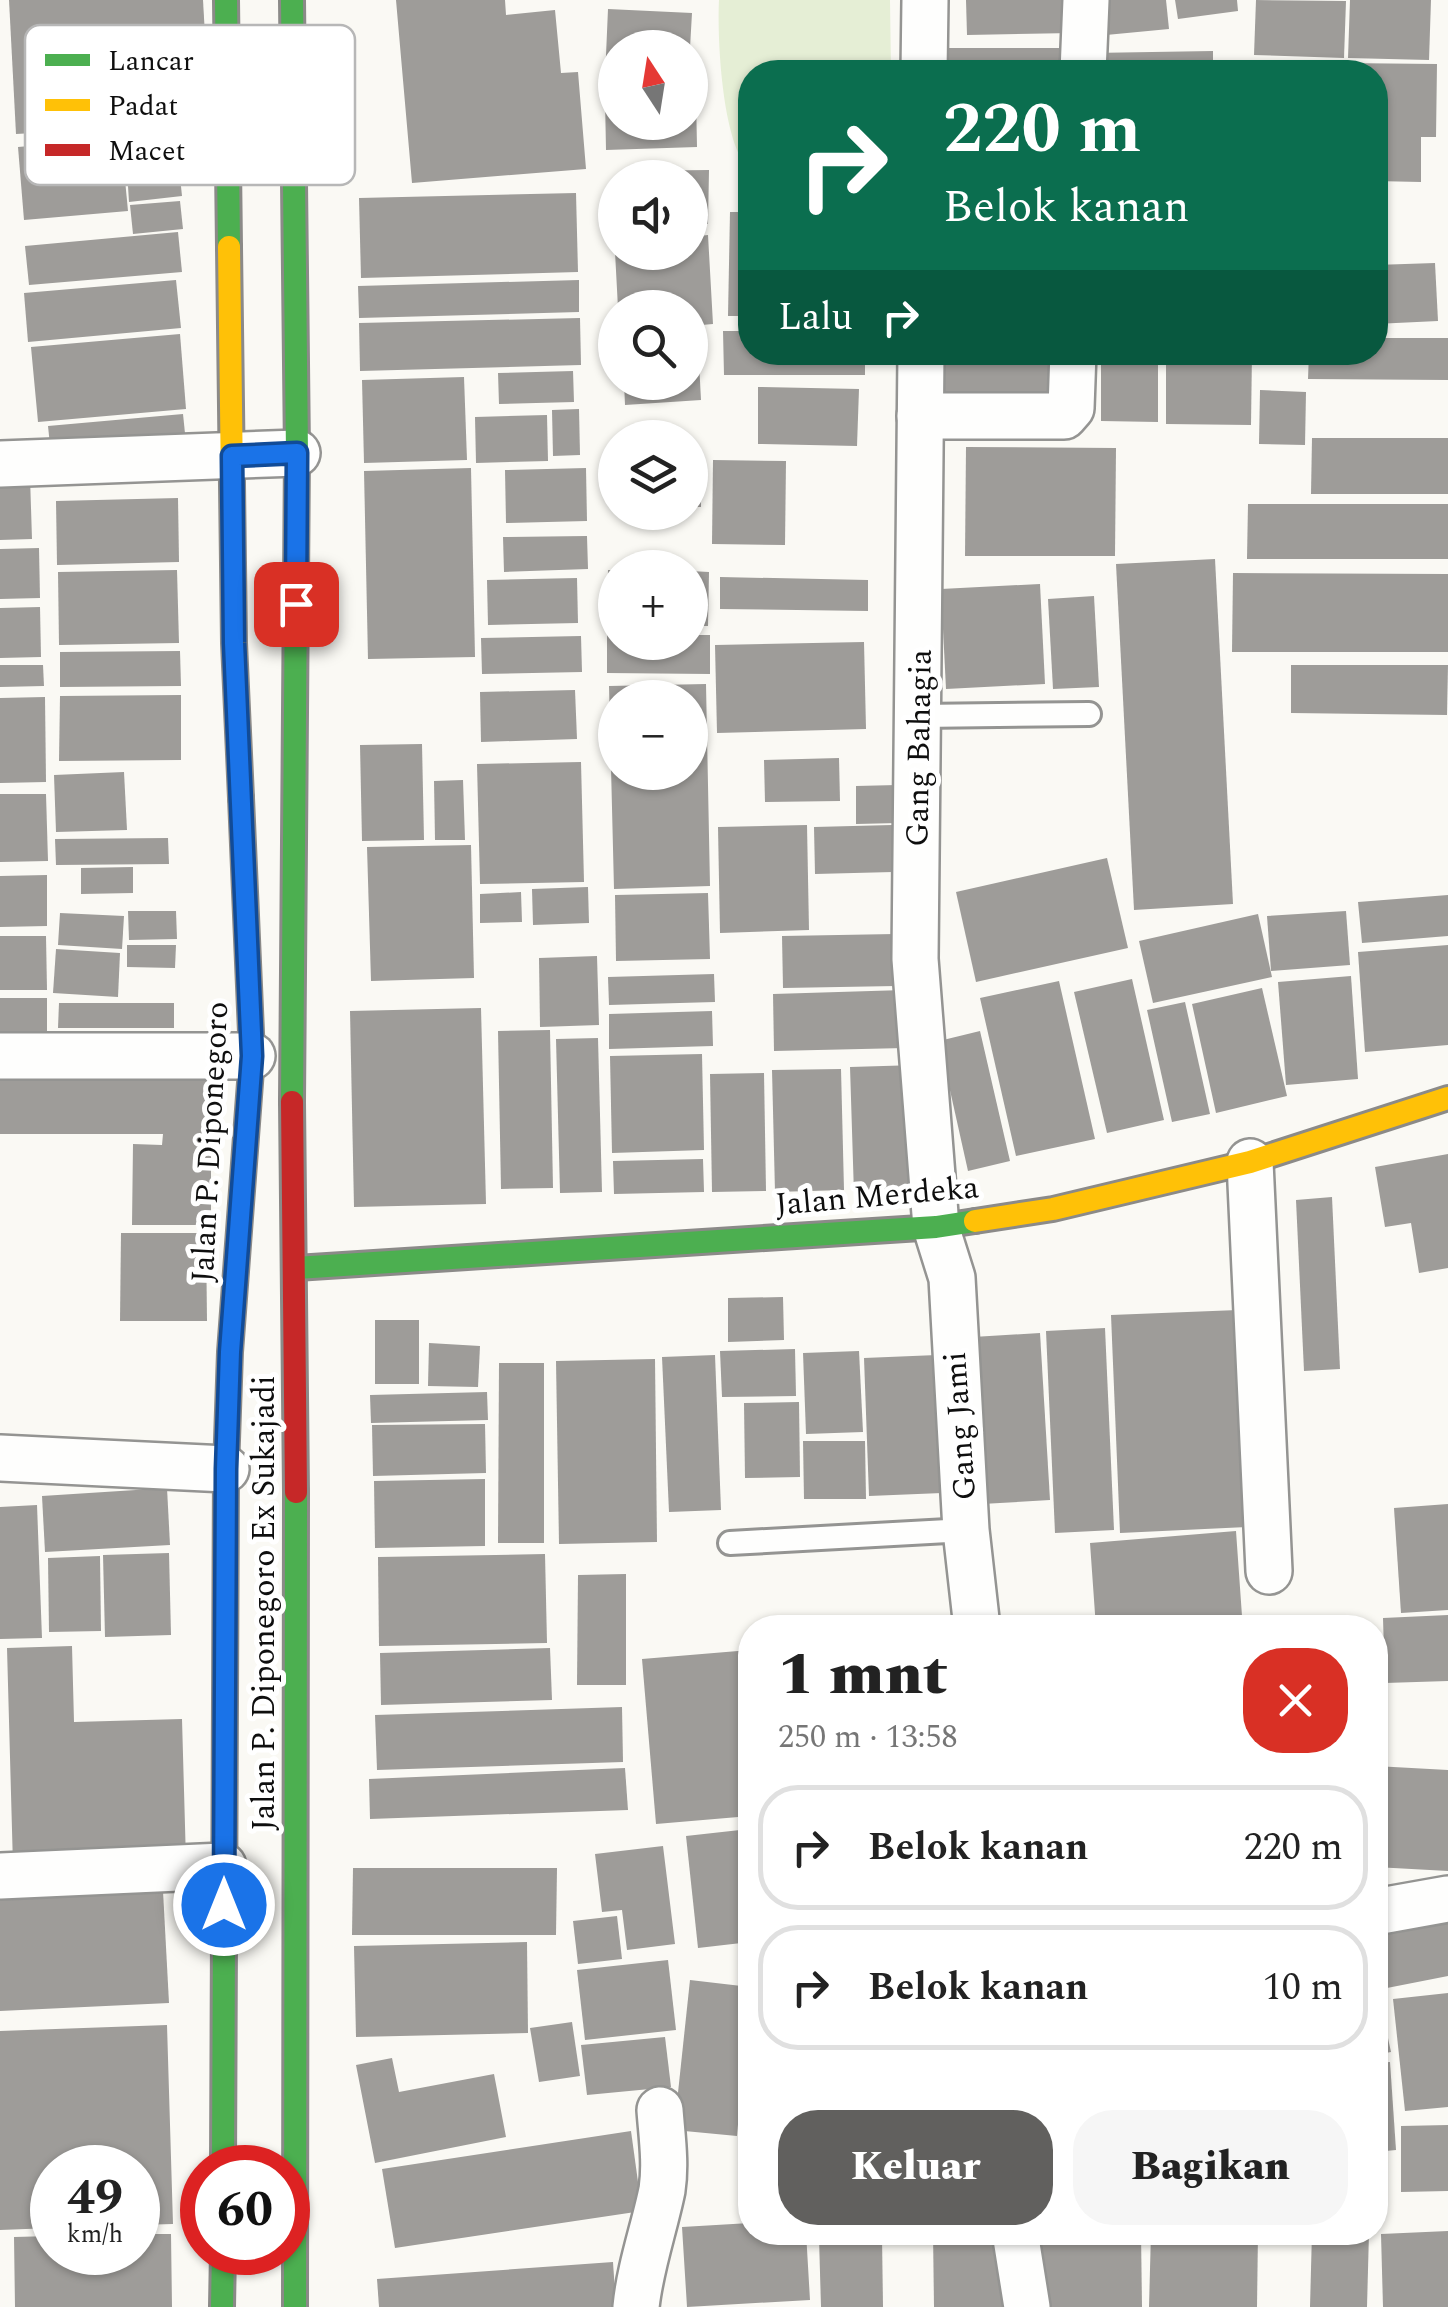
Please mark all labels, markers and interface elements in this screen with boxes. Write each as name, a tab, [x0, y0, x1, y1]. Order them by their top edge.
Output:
legend	[25, 25, 355, 185]
north arrow	[598, 30, 708, 140]
map controls	[598, 30, 708, 790]
text: Lancar	[108, 40, 194, 83]
text: 220 m	[943, 77, 1141, 183]
text: Padat	[108, 85, 178, 128]
icon: right	[778, 100, 908, 230]
text: Macet	[108, 130, 186, 173]
button: sound	[598, 160, 708, 270]
text: Belok kanan	[943, 173, 1189, 242]
text: Lalu	[778, 289, 853, 347]
button: search	[598, 290, 708, 400]
icon: right	[873, 290, 928, 345]
button: layers	[598, 420, 708, 530]
button: +	[598, 550, 708, 660]
pin	[254, 562, 339, 647]
icon: arrive	[269, 577, 324, 632]
street label: Gang Bahagia	[893, 648, 946, 847]
button: −	[598, 680, 708, 790]
street label: Jalan P. Diponegoro	[179, 1000, 242, 1284]
street label: Jalan Merdeka	[773, 1163, 981, 1230]
street label: Gang Jami	[931, 1350, 990, 1502]
street label: Jalan P. Diponegoro Ex Sukajadi	[240, 1375, 289, 1831]
text: 1 mnt	[778, 1629, 948, 1721]
button: close	[1243, 1648, 1348, 1753]
text: 250 m · 13:58	[778, 1713, 958, 1762]
text: Belok kanan	[868, 1819, 1089, 1877]
text: 220 m	[1244, 1819, 1343, 1877]
icon: right	[783, 1820, 838, 1875]
position arrow	[172, 1853, 276, 1957]
text: Belok kanan	[868, 1959, 1089, 2017]
text: 10 m	[1263, 1959, 1343, 2017]
icon: right	[783, 1960, 838, 2015]
button: Keluar	[778, 2110, 1053, 2225]
button: Bagikan	[1073, 2110, 1348, 2225]
speed limit sign: 60	[180, 2145, 310, 2275]
text: 49	[67, 2160, 123, 2236]
text: km/h	[67, 2216, 123, 2254]

